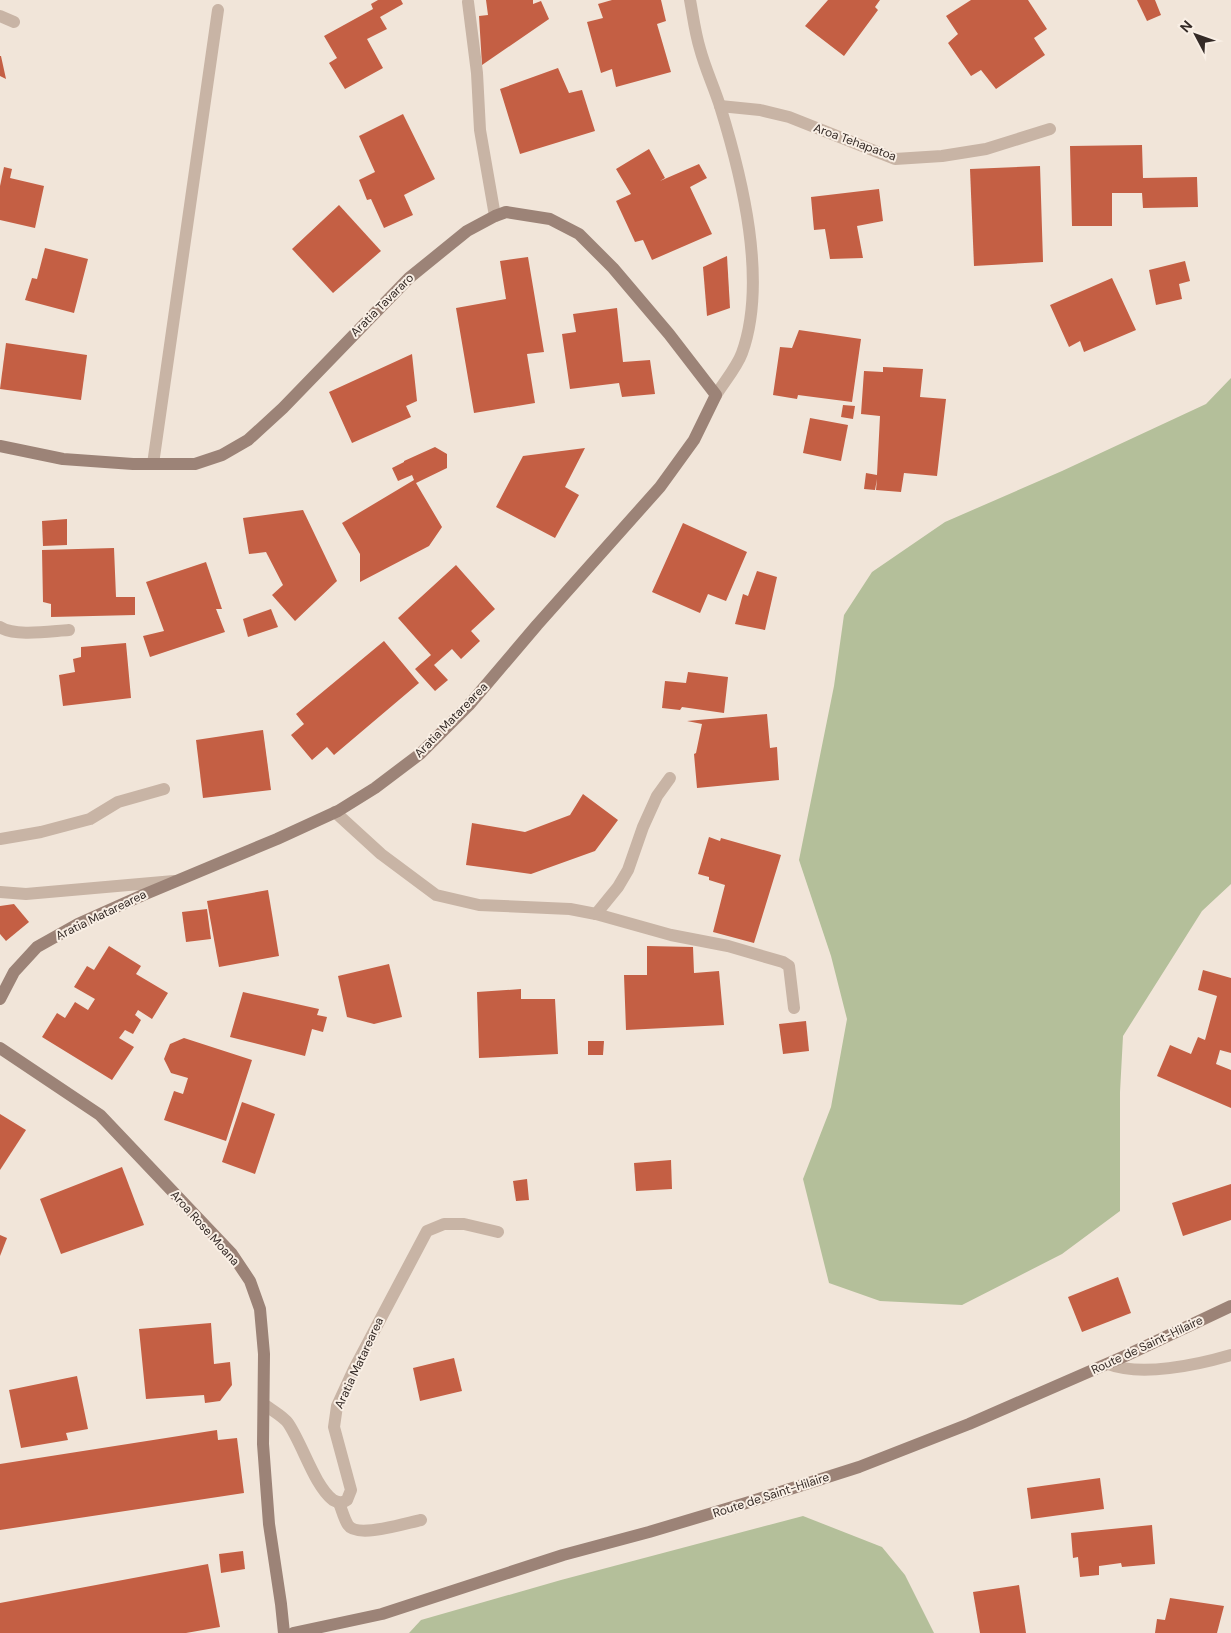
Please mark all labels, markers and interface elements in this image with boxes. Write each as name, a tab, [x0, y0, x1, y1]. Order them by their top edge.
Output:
north arrow	[1171, 10, 1221, 60]
text: N	[1176, 17, 1196, 36]
street label: Aroa Tehapatoa	[811, 120, 899, 164]
street label: Aratia Tavararo	[347, 270, 417, 340]
street label: Aratia Matarearea	[411, 679, 491, 761]
street label: Aratia Matarearea	[53, 886, 149, 944]
street label: Aroa Rose Moana	[167, 1187, 243, 1269]
street label: Route de Saint-Hilaire	[1089, 1312, 1206, 1378]
street label: Aratia Matarearea	[331, 1315, 387, 1411]
street label: Route de Saint-Hilaire	[711, 1469, 831, 1521]

